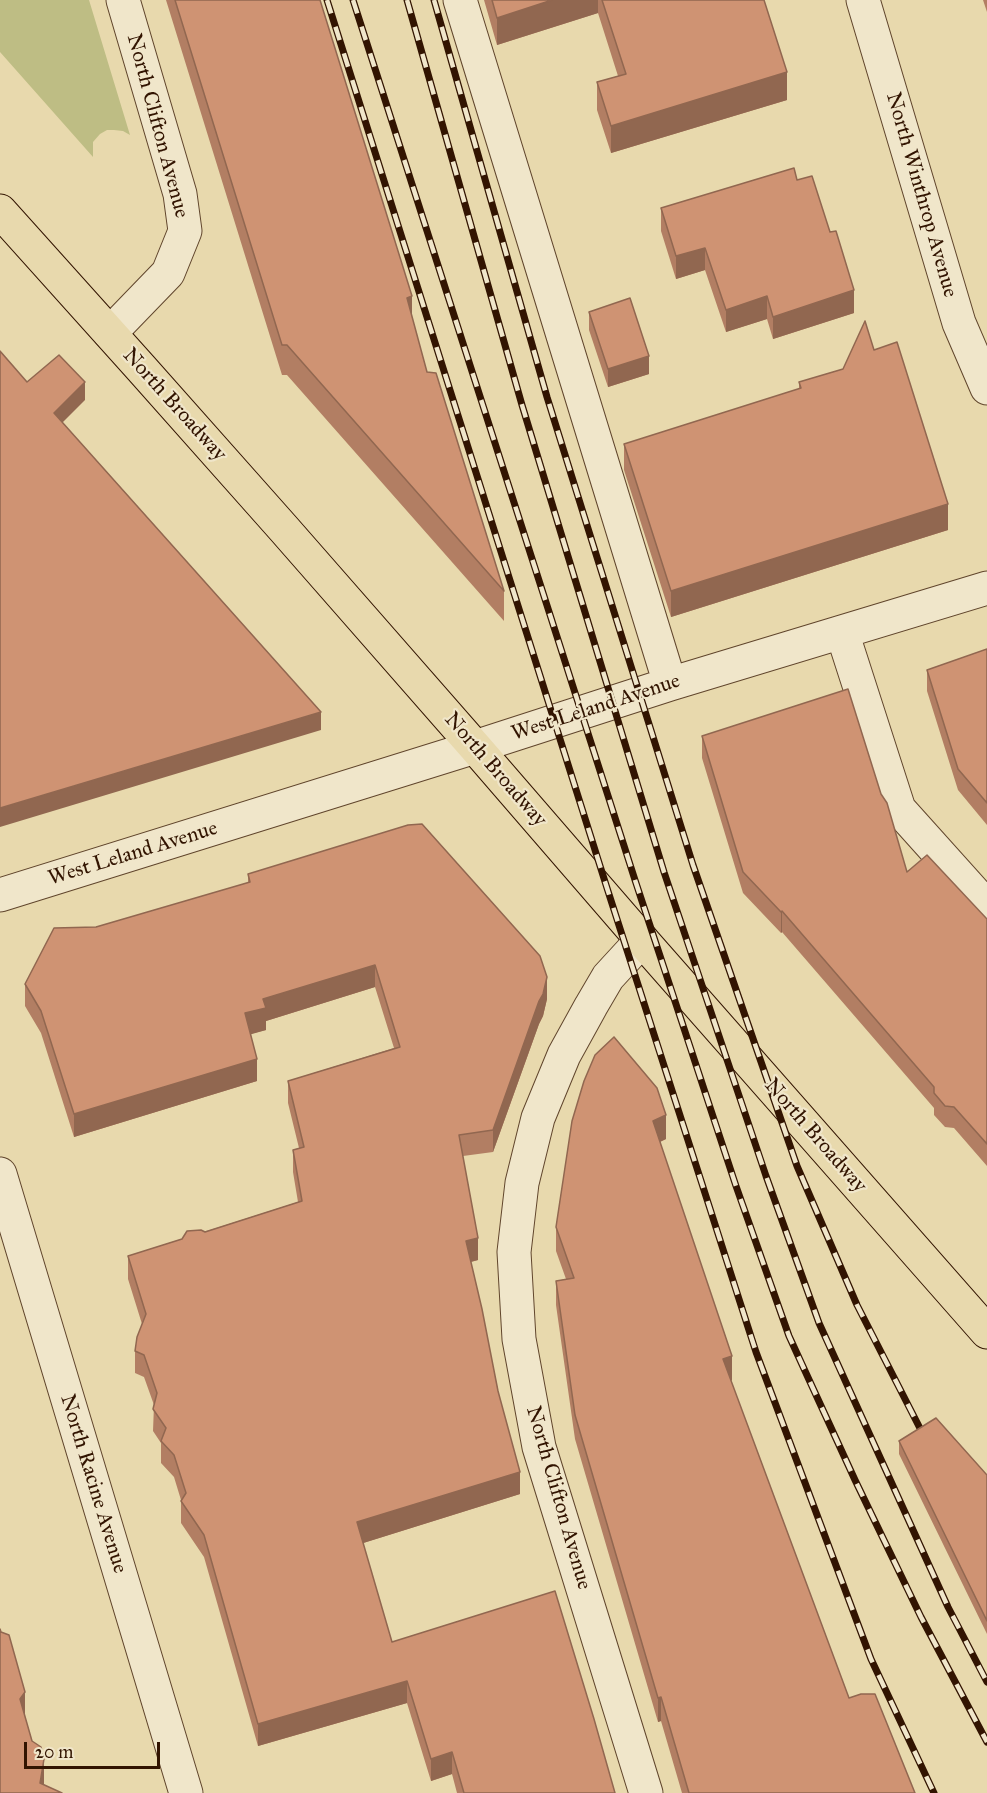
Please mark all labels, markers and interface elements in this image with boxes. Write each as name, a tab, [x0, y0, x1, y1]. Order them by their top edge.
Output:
street label: North Clifton Avenue	[120, 31, 194, 221]
street label: North Winthrop Avenue	[880, 89, 962, 301]
street label: North Broadway	[117, 343, 231, 467]
street label: West Leland Avenue	[509, 669, 683, 747]
street label: North Broadway	[438, 708, 552, 832]
street label: West Leland Avenue	[45, 816, 221, 892]
street label: North Broadway	[758, 1074, 872, 1198]
street label: North Racine Avenue	[54, 1392, 132, 1576]
street label: North Clifton Avenue	[520, 1403, 596, 1593]
scale bar	[27, 1730, 164, 1768]
text: 20 m	[35, 1741, 73, 1763]

